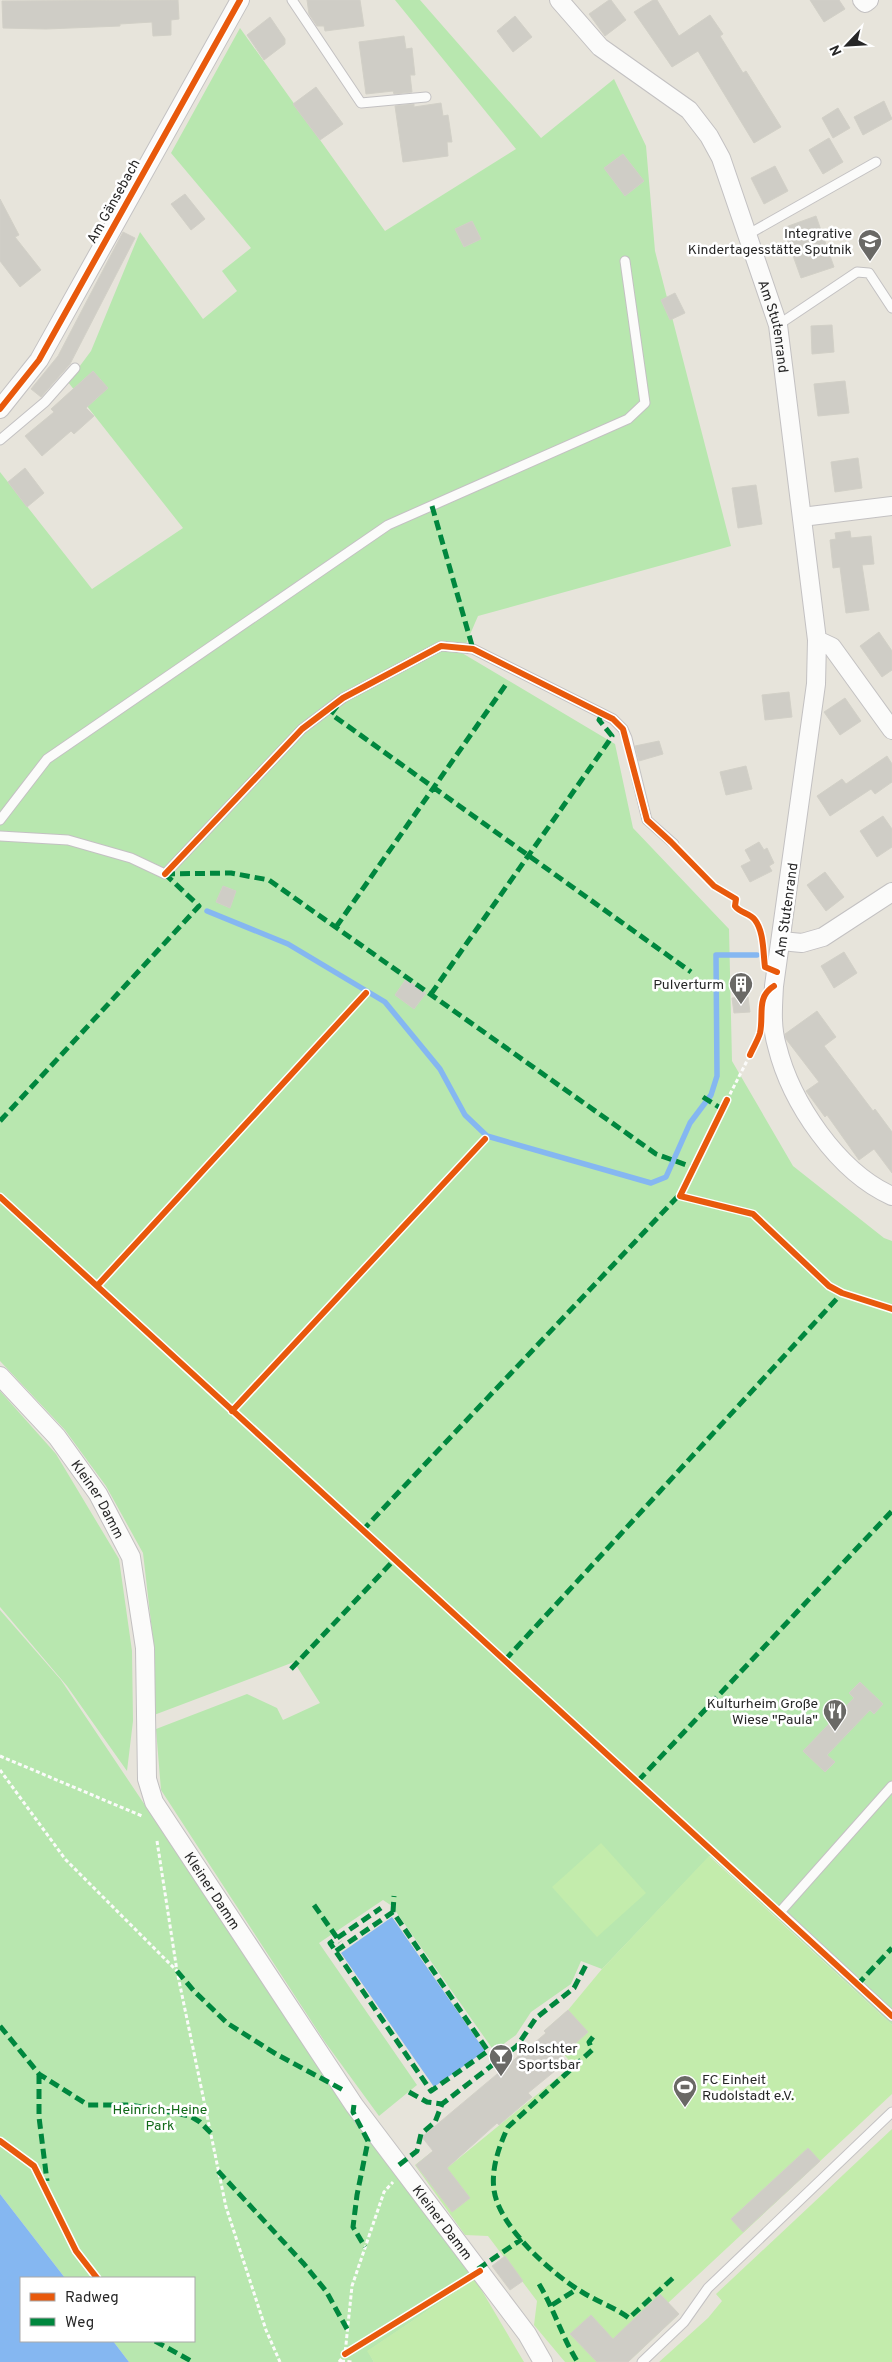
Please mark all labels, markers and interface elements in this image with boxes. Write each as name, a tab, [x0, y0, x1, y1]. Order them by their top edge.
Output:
north arrow	[822, 20, 872, 70]
text: N	[827, 42, 846, 58]
street label: Am Gänsebach	[84, 156, 145, 247]
place label: Integrative Kindertagesstätte Sputnik	[688, 226, 852, 259]
school or university icon: Integrative Kindertagesstätte Sputnik	[857, 228, 883, 262]
street label: Am Stutenrand	[753, 278, 791, 374]
street label: Am Stutenrand	[772, 862, 803, 959]
building icon: Pulverturm	[728, 971, 754, 1005]
place label: Pulverturm	[653, 977, 724, 994]
street label: Kleiner Damm	[66, 1457, 127, 1542]
place label: Kulturheim Große Wiese "Paula"	[707, 1696, 818, 1729]
restaurant icon: Kulturheim Große Wiese "Paula"	[822, 1698, 848, 1732]
street label: Kleiner Damm	[179, 1849, 243, 1933]
place label: Rolschter Sportsbar	[518, 2041, 581, 2074]
bar icon: Rolschter Sportsbar	[488, 2043, 514, 2077]
place label: FC Einheit Rudolstadt e.V.	[702, 2072, 794, 2105]
sports icon: FC Einheit Rudolstadt e.V.	[672, 2074, 698, 2108]
park label: Heinrich-Heine Park	[113, 2102, 207, 2135]
street label: Kleiner Damm	[408, 2182, 475, 2264]
legend	[20, 2277, 195, 2342]
text: Radweg	[65, 2289, 119, 2308]
text: Weg	[65, 2314, 94, 2333]

